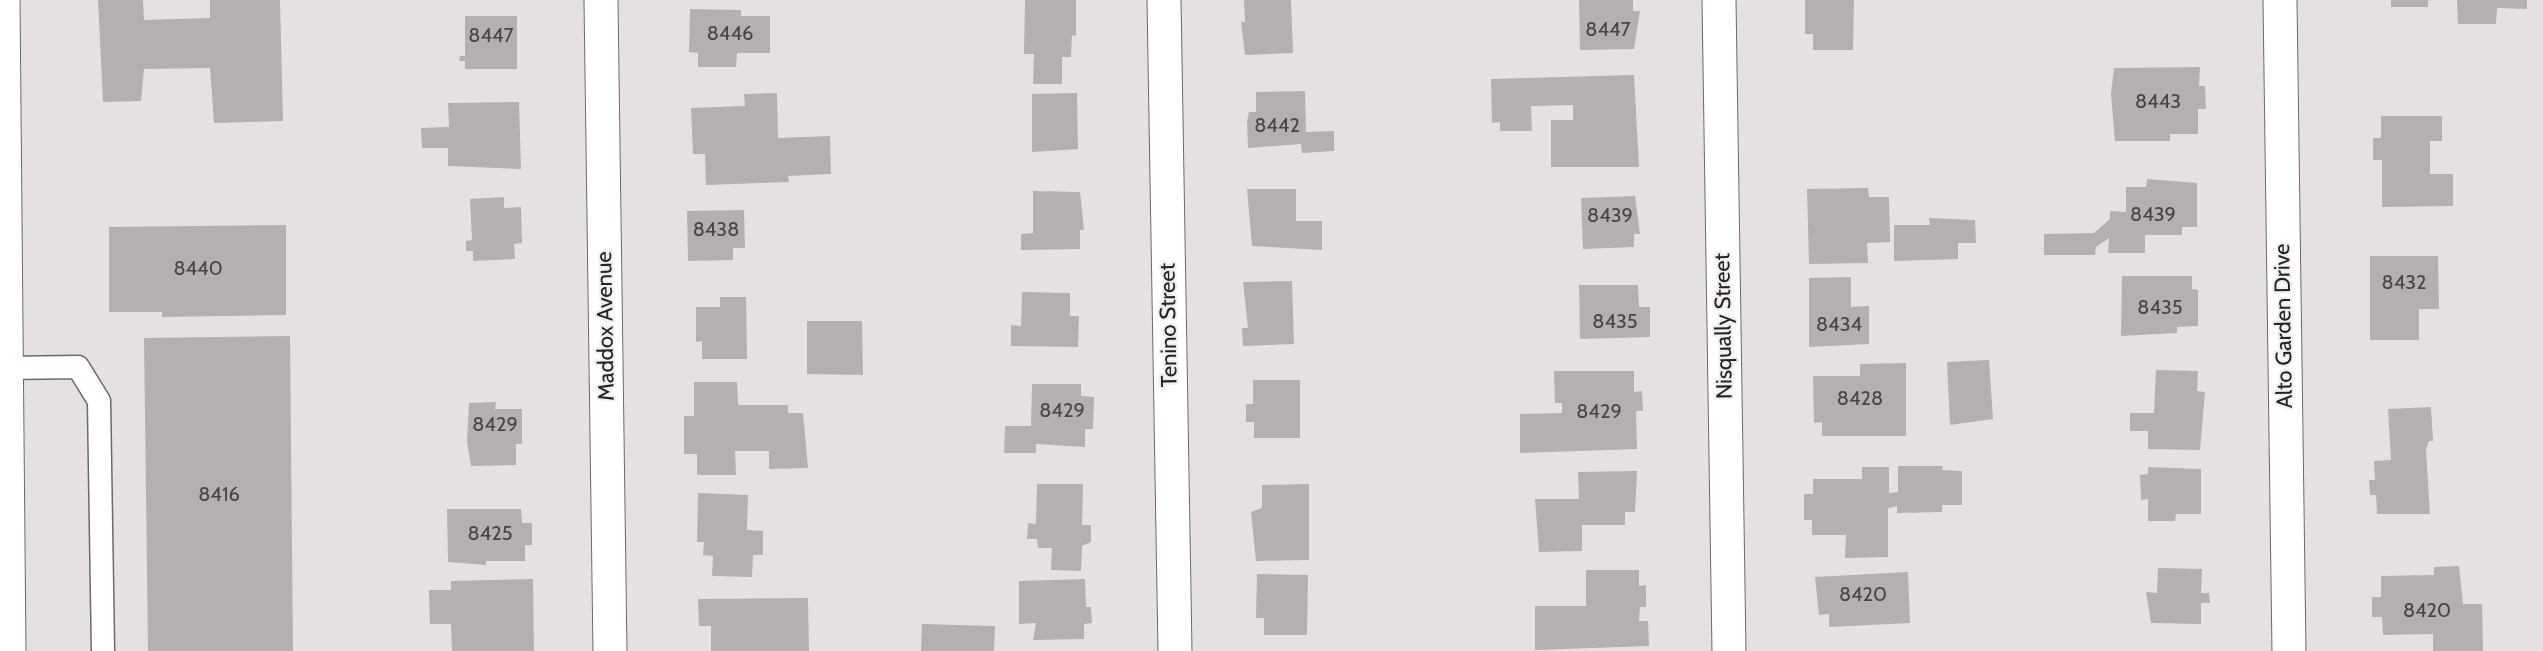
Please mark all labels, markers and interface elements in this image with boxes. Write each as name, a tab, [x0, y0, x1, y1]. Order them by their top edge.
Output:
house number: 8447	[1585, 18, 1631, 42]
house number: 8446	[707, 22, 753, 46]
house number: 8447	[468, 24, 514, 48]
house number: 8443	[2135, 90, 2181, 114]
house number: 8442	[1254, 114, 1300, 138]
house number: 8439	[2130, 203, 2176, 227]
house number: 8439	[1587, 204, 1633, 228]
house number: 8438	[693, 218, 739, 242]
street label: Alto Garden Drive	[2269, 243, 2299, 409]
street label: Maddox Avenue	[591, 251, 621, 401]
street label: Nisqually Street	[1710, 253, 1738, 399]
house number: 8440	[173, 257, 223, 281]
street label: Tenino Street	[1155, 263, 1183, 387]
house number: 8432	[2382, 271, 2426, 295]
house number: 8435	[2137, 296, 2183, 320]
house number: 8435	[1592, 310, 1638, 334]
house number: 8434	[1816, 313, 1862, 337]
house number: 8428	[1837, 387, 1883, 411]
house number: 8429	[1039, 399, 1085, 423]
house number: 8429	[1576, 400, 1622, 424]
house number: 8429	[472, 413, 518, 437]
house number: 8416	[198, 483, 240, 507]
house number: 8425	[468, 522, 512, 546]
house number: 8420	[1839, 583, 1887, 607]
house number: 8420	[2403, 599, 2451, 623]

